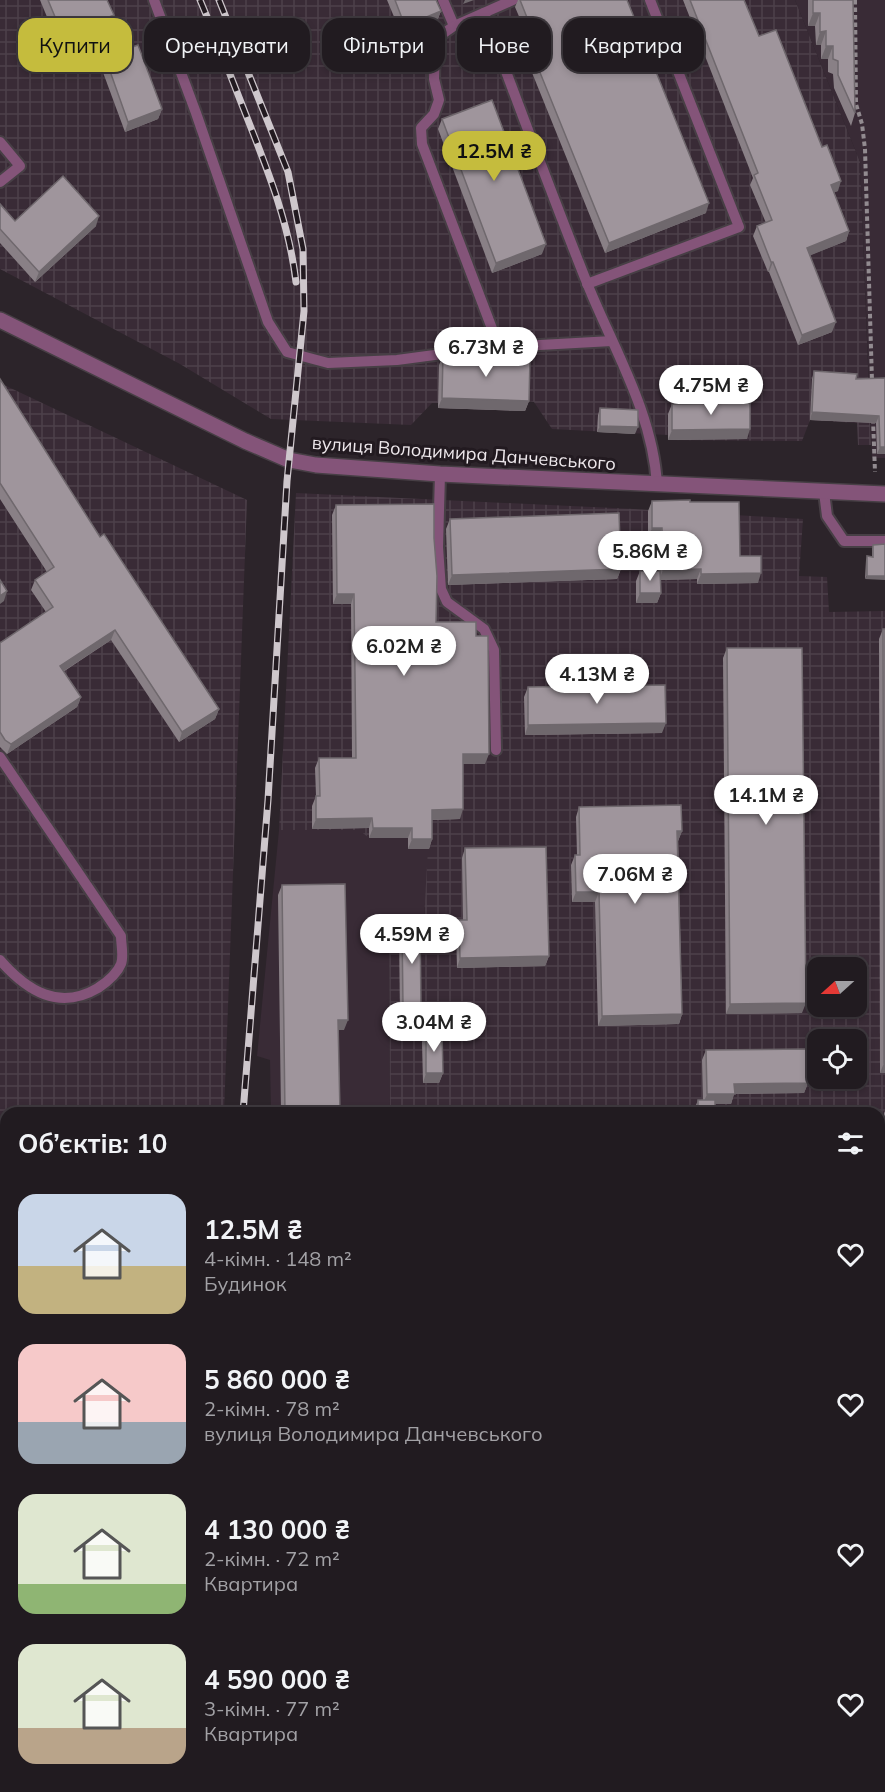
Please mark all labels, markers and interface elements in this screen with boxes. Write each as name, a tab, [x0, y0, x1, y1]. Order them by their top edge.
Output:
chip: Купити	[18, 18, 132, 72]
chip: Орендувати	[144, 18, 310, 72]
chip: Фільтри	[322, 18, 445, 72]
chip: Нове	[457, 18, 551, 72]
chip: Квартира	[563, 18, 704, 72]
pin: 12.5M ₴	[439, 131, 549, 182]
text: 12.5M ₴	[456, 138, 532, 163]
pin: 6.73M ₴	[431, 327, 541, 378]
text: 6.73M ₴	[448, 334, 524, 359]
pin: 4.75M ₴	[656, 365, 766, 416]
text: 4.75M ₴	[673, 372, 749, 397]
street label: вулиця Володимира Данчевського	[311, 431, 617, 475]
pin: 5.86M ₴	[595, 531, 705, 582]
text: 5.86M ₴	[612, 538, 688, 563]
pin: 6.02M ₴	[349, 626, 459, 677]
text: 6.02M ₴	[366, 633, 442, 658]
pin: 4.13M ₴	[542, 654, 652, 705]
text: 4.13M ₴	[559, 661, 635, 686]
pin: 14.1M ₴	[711, 775, 821, 826]
text: 14.1M ₴	[728, 782, 804, 807]
pin: 7.06M ₴	[580, 854, 690, 905]
text: 7.06M ₴	[597, 861, 673, 886]
pin: 4.59M ₴	[357, 914, 467, 965]
text: 4.59M ₴	[374, 921, 450, 946]
north arrow	[807, 957, 867, 1017]
map controls	[807, 957, 867, 1089]
pin: 3.04M ₴	[379, 1002, 489, 1053]
text: 3.04M ₴	[396, 1009, 472, 1034]
button: locate	[807, 1029, 867, 1089]
text: Об’єктів: 10	[18, 1127, 167, 1160]
icon: filters	[834, 1127, 867, 1160]
text: 12.5M ₴	[204, 1213, 303, 1246]
icon: home	[66, 1218, 138, 1290]
icon: heart	[834, 1238, 867, 1271]
text: 4-кімн. · 148 m²	[204, 1246, 352, 1271]
text: Будинок	[204, 1271, 287, 1296]
text: 5 860 000 ₴	[204, 1363, 350, 1396]
icon: home	[66, 1368, 138, 1440]
icon: heart	[834, 1388, 867, 1421]
text: 2-кімн. · 78 m²	[204, 1396, 340, 1421]
text: вулиця Володимира Данчевського	[204, 1421, 543, 1446]
text: 4 130 000 ₴	[204, 1513, 350, 1546]
icon: home	[66, 1518, 138, 1590]
icon: heart	[834, 1538, 867, 1571]
text: 2-кімн. · 72 m²	[204, 1546, 340, 1571]
text: Квартира	[204, 1571, 298, 1596]
text: 4 590 000 ₴	[204, 1663, 350, 1696]
icon: home	[66, 1668, 138, 1740]
icon: heart	[834, 1688, 867, 1721]
text: 3-кімн. · 77 m²	[204, 1696, 340, 1721]
text: Квартира	[204, 1721, 298, 1746]

